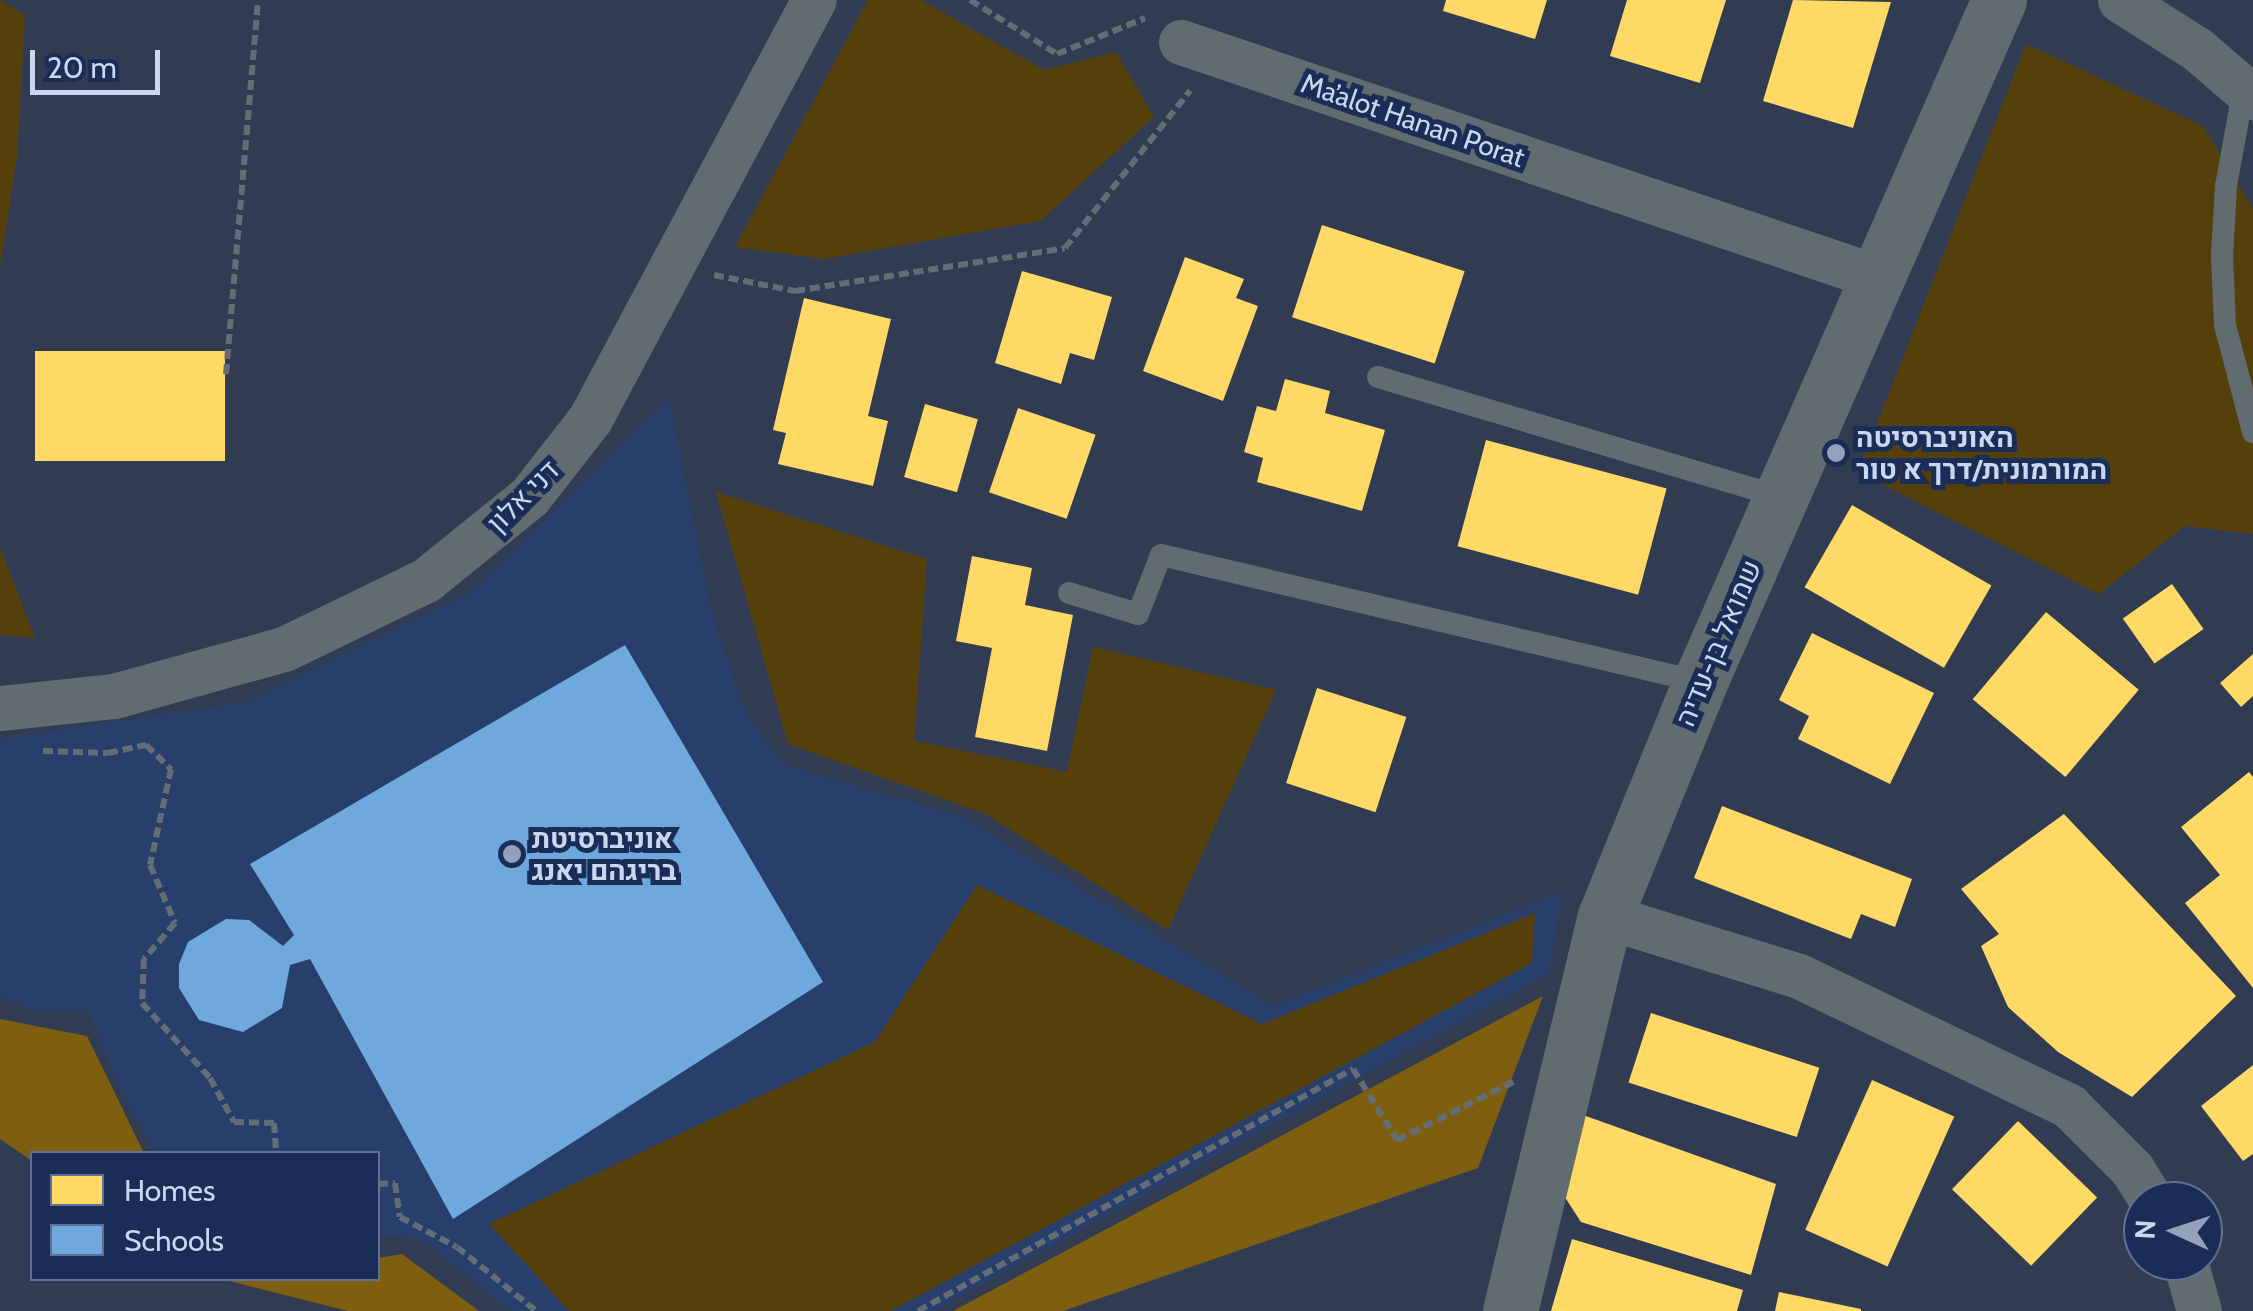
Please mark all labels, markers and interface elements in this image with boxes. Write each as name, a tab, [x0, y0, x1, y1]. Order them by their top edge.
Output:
scale bar	[35, 30, 165, 92]
text: 20 m	[47, 49, 117, 86]
street label: Ma’alot Hanan Porat	[1297, 66, 1529, 174]
place label: האוניברסיטה המורמונית/דרך א טור	[1856, 420, 2107, 486]
marker: האוניברסיטה המורמונית/דרך א טור	[1825, 442, 1847, 464]
street label: דני אלון	[480, 453, 566, 539]
street label: שמואל בן-עדיה	[1668, 555, 1768, 731]
place label: אוניברסיטת בריגהם יאנג	[532, 821, 677, 887]
marker: אוניברסיטת בריגהם יאנג	[501, 843, 523, 865]
legend	[30, 1151, 380, 1281]
text: Homes	[124, 1172, 215, 1209]
north arrow	[2123, 1181, 2223, 1281]
text: N	[2128, 1219, 2163, 1240]
text: Schools	[124, 1222, 224, 1259]

